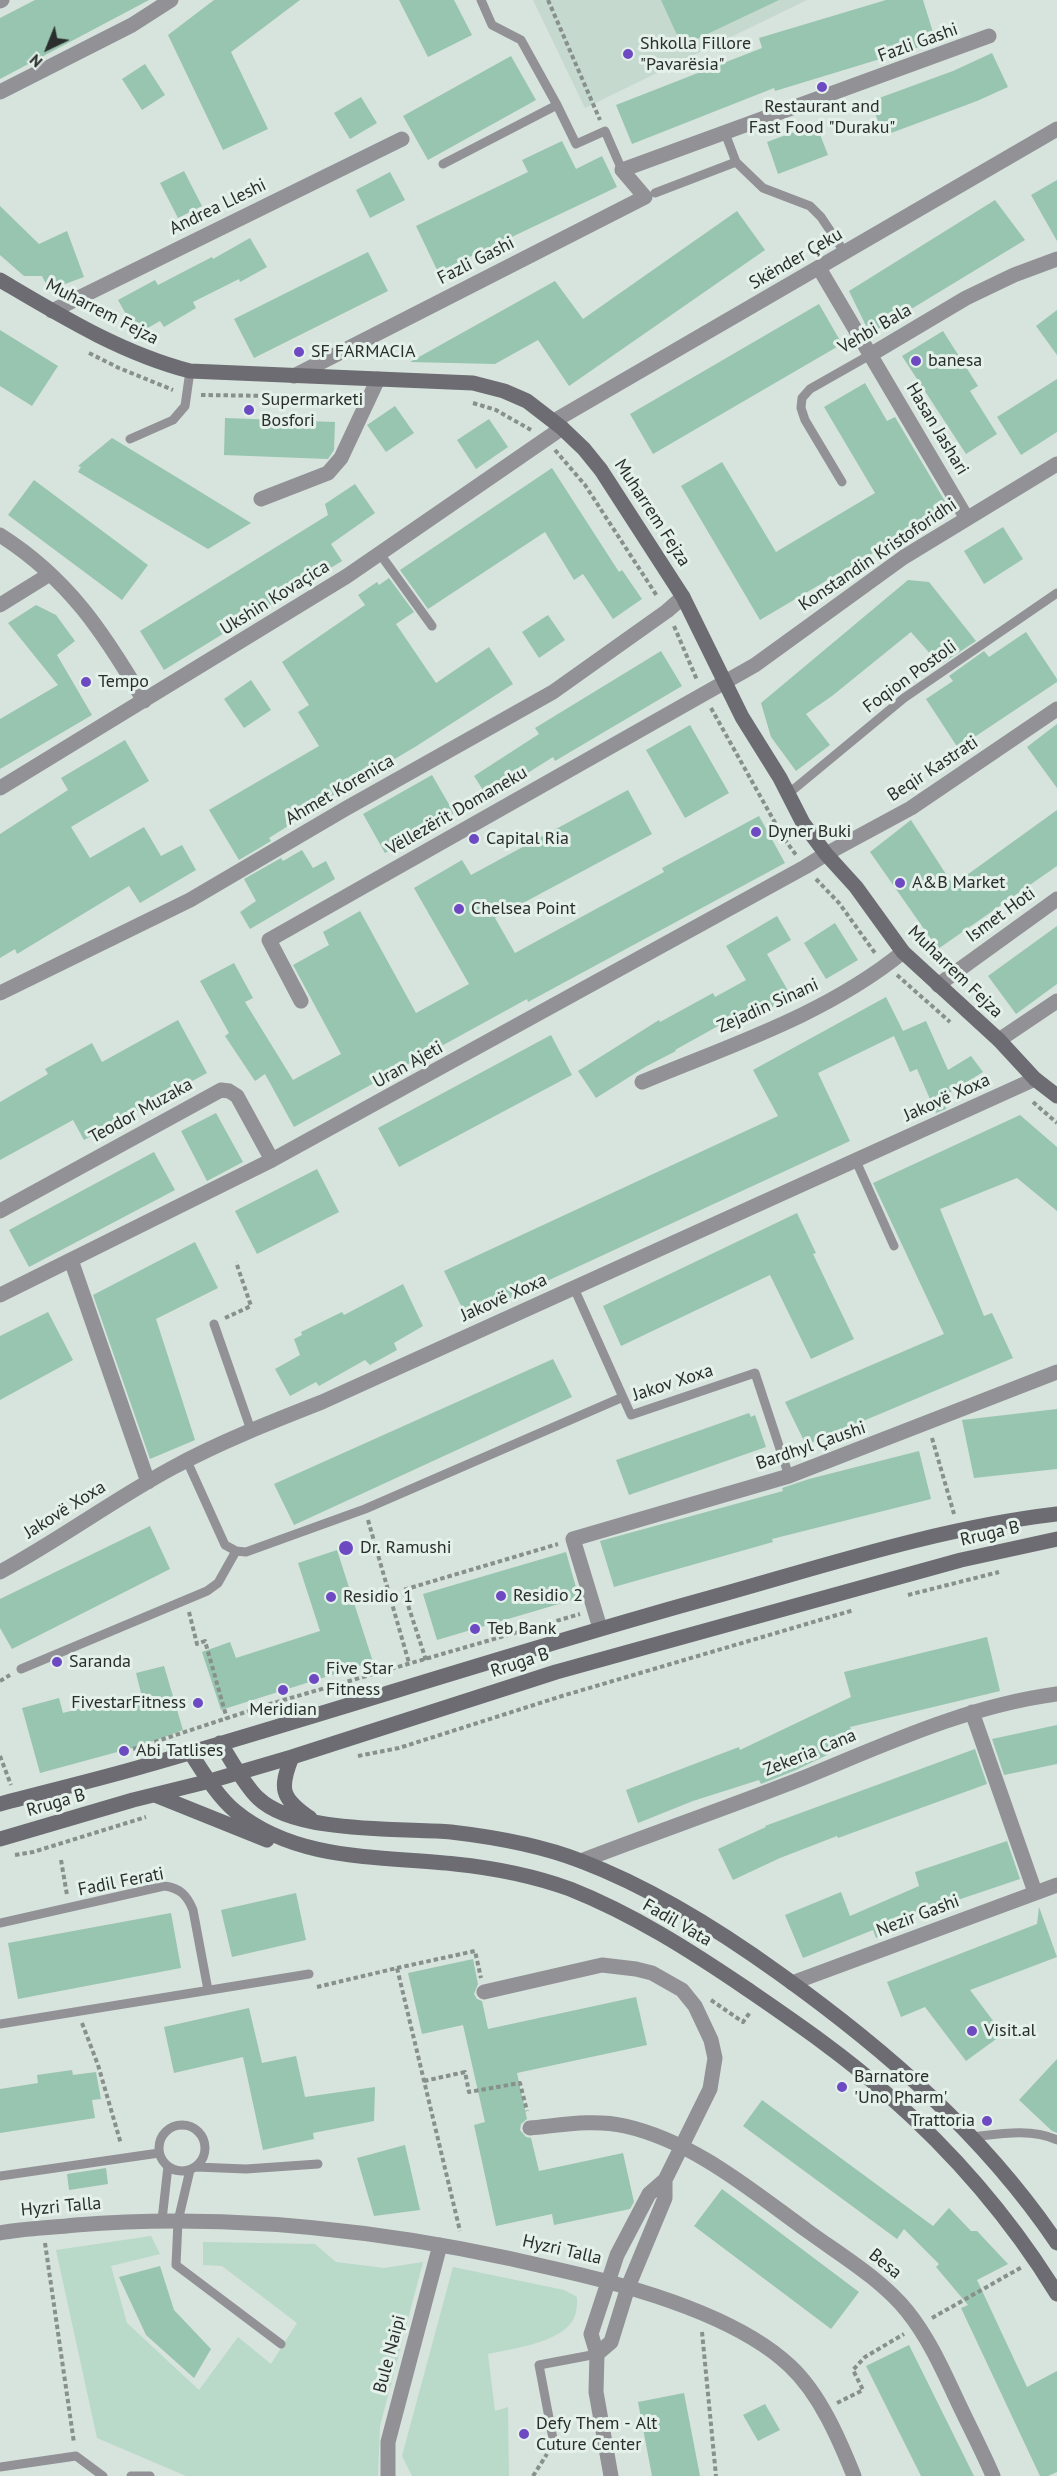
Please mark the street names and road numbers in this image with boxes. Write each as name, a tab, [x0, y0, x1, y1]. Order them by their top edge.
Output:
street label: Fazli Gashi	[875, 19, 961, 67]
street label: Andrea Lleshi	[166, 174, 270, 240]
street label: Skënder Çeku	[746, 224, 846, 294]
street label: Fazli Gashi	[434, 232, 518, 290]
street label: Muharrem Fejza	[42, 274, 162, 350]
street label: Vehbi Bala	[834, 299, 916, 359]
street label: Hasan Jashari	[901, 379, 973, 479]
street label: Muharrem Fejza	[609, 455, 695, 571]
street label: Konstandin Kristoforidhi	[795, 494, 961, 616]
street label: Ukshin Kovaçica	[217, 556, 333, 640]
street label: Foqion Postoli	[859, 636, 961, 718]
street label: Beqir Kastrati	[884, 732, 982, 806]
street label: Ahmet Korenica	[282, 750, 398, 830]
street label: Vëllezërit Domaneku	[383, 762, 531, 860]
street label: Ismet Hoti	[962, 883, 1040, 947]
street label: Muharrem Fejza	[903, 921, 1007, 1023]
street label: Zejadin Sinani	[714, 974, 822, 1038]
street label: Uran Ajeti	[369, 1037, 447, 1093]
street label: Jakovë Xoxa	[901, 1069, 993, 1127]
street label: Teodor Muzaka	[85, 1074, 197, 1148]
street label: Jakovë Xoxa	[458, 1269, 550, 1327]
street label: Jakov Xoxa	[630, 1360, 716, 1406]
street label: Bardhyl Çaushi	[753, 1417, 869, 1475]
street label: Jakovë Xoxa	[20, 1476, 110, 1544]
street label: Rruga B	[958, 1517, 1022, 1551]
street label: Rruga B	[488, 1643, 552, 1683]
street label: Zekeria Cana	[761, 1725, 859, 1781]
street label: Rruga B	[24, 1784, 88, 1822]
street label: Fadil Ferati	[76, 1863, 166, 1901]
street label: Nezir Gashi	[873, 1890, 963, 1942]
street label: Fadil Vata	[639, 1895, 715, 1951]
street label: Hyzri Talla	[20, 2193, 102, 2221]
street label: Hyzri Talla	[520, 2230, 604, 2270]
street label: Besa	[864, 2244, 906, 2284]
street label: Bule Naipi	[369, 2313, 411, 2395]

